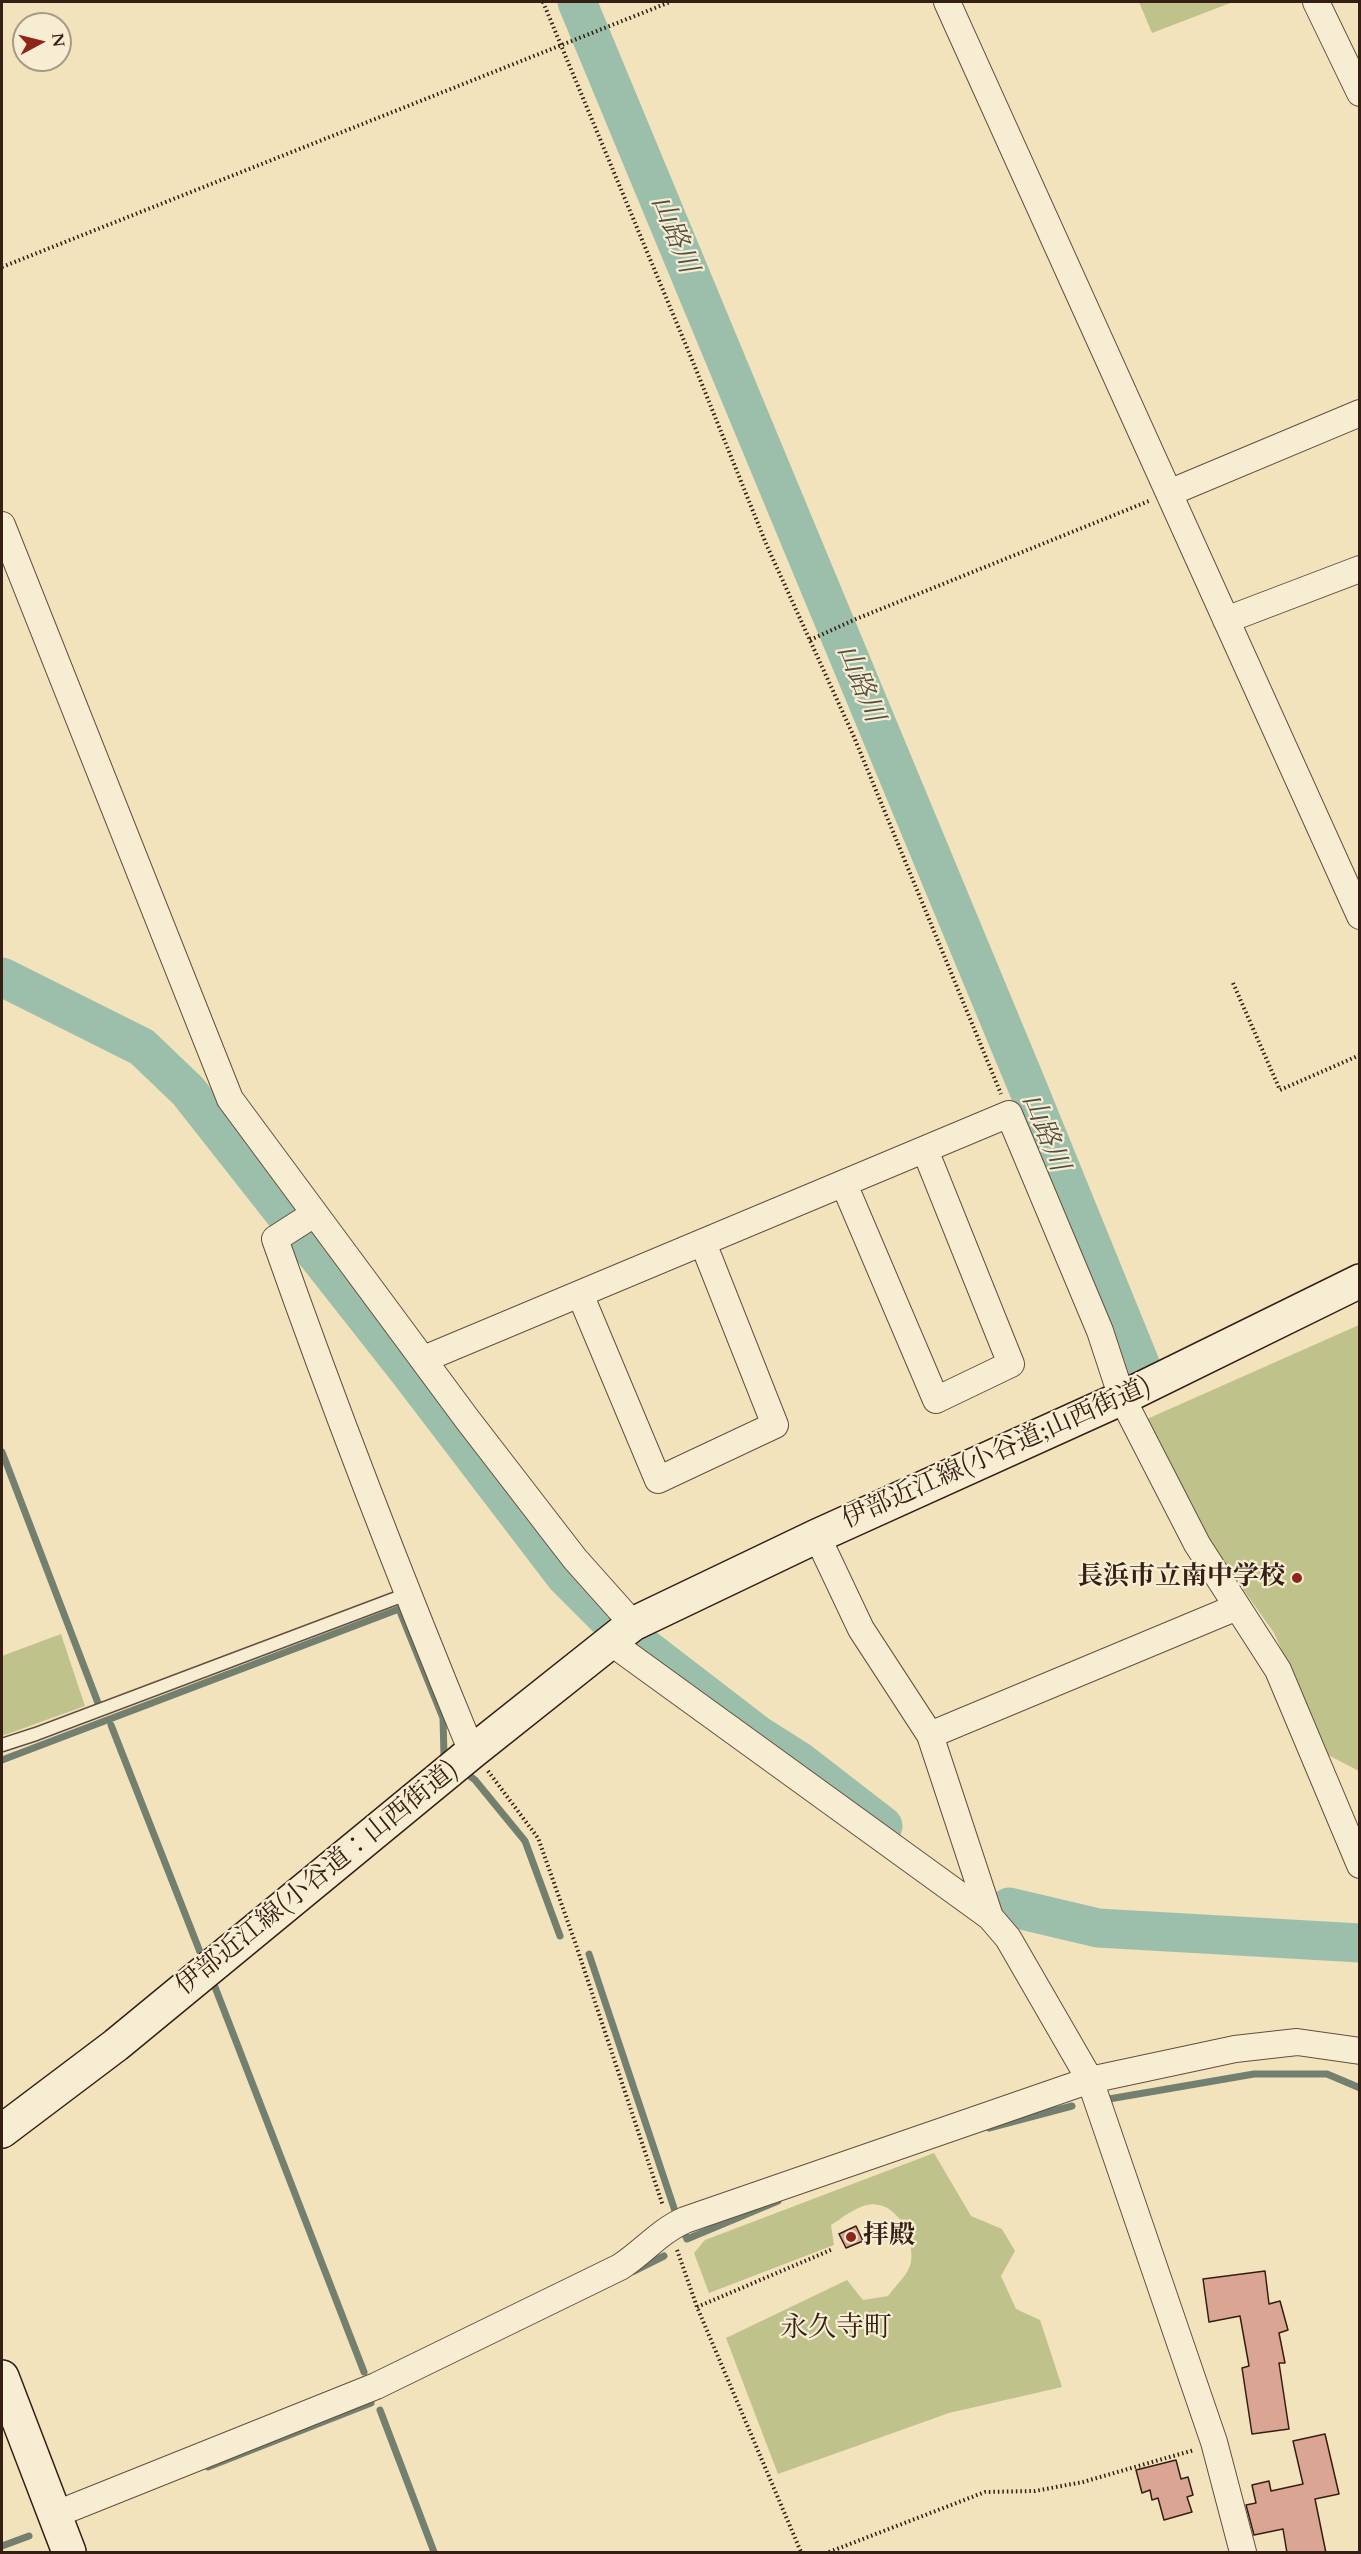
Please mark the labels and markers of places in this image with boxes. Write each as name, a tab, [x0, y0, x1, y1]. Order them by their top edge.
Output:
place label: 長浜市立南中学校	[1077, 1562, 1285, 1594]
marker: 長浜市立南中学校	[1290, 1571, 1304, 1585]
place label: 拝殿	[863, 2221, 915, 2253]
marker: 拝殿	[844, 2230, 858, 2244]

